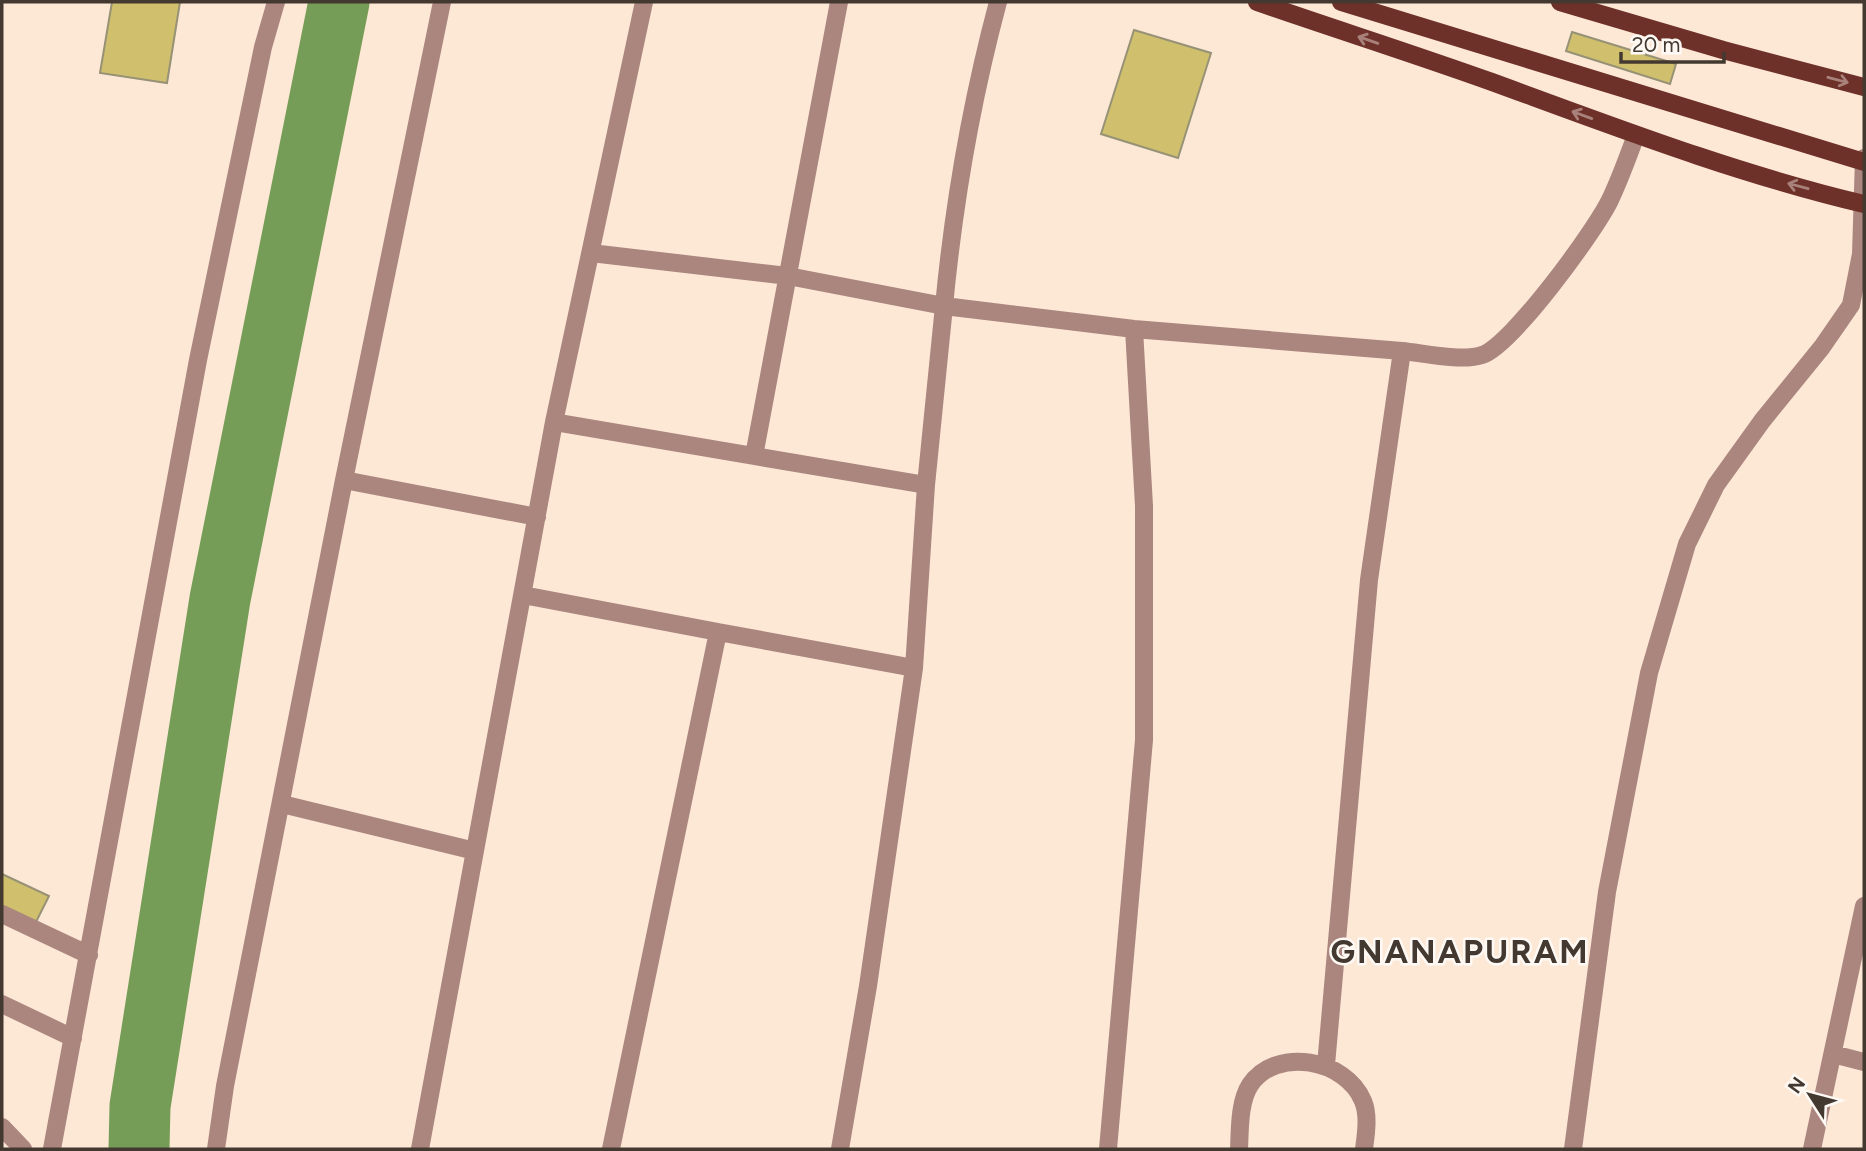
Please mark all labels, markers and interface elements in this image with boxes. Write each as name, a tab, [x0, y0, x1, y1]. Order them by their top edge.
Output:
scale bar	[1621, 21, 1724, 65]
text: 20 m	[1632, 32, 1680, 57]
one-way arrow	[1357, 33, 1379, 45]
one-way arrow	[1826, 74, 1849, 87]
one-way arrow	[1572, 108, 1594, 121]
one-way arrow	[1787, 179, 1810, 192]
district label: GNANAPURAM	[1330, 932, 1590, 971]
north arrow	[1775, 1060, 1845, 1130]
text: N	[1783, 1073, 1810, 1098]

